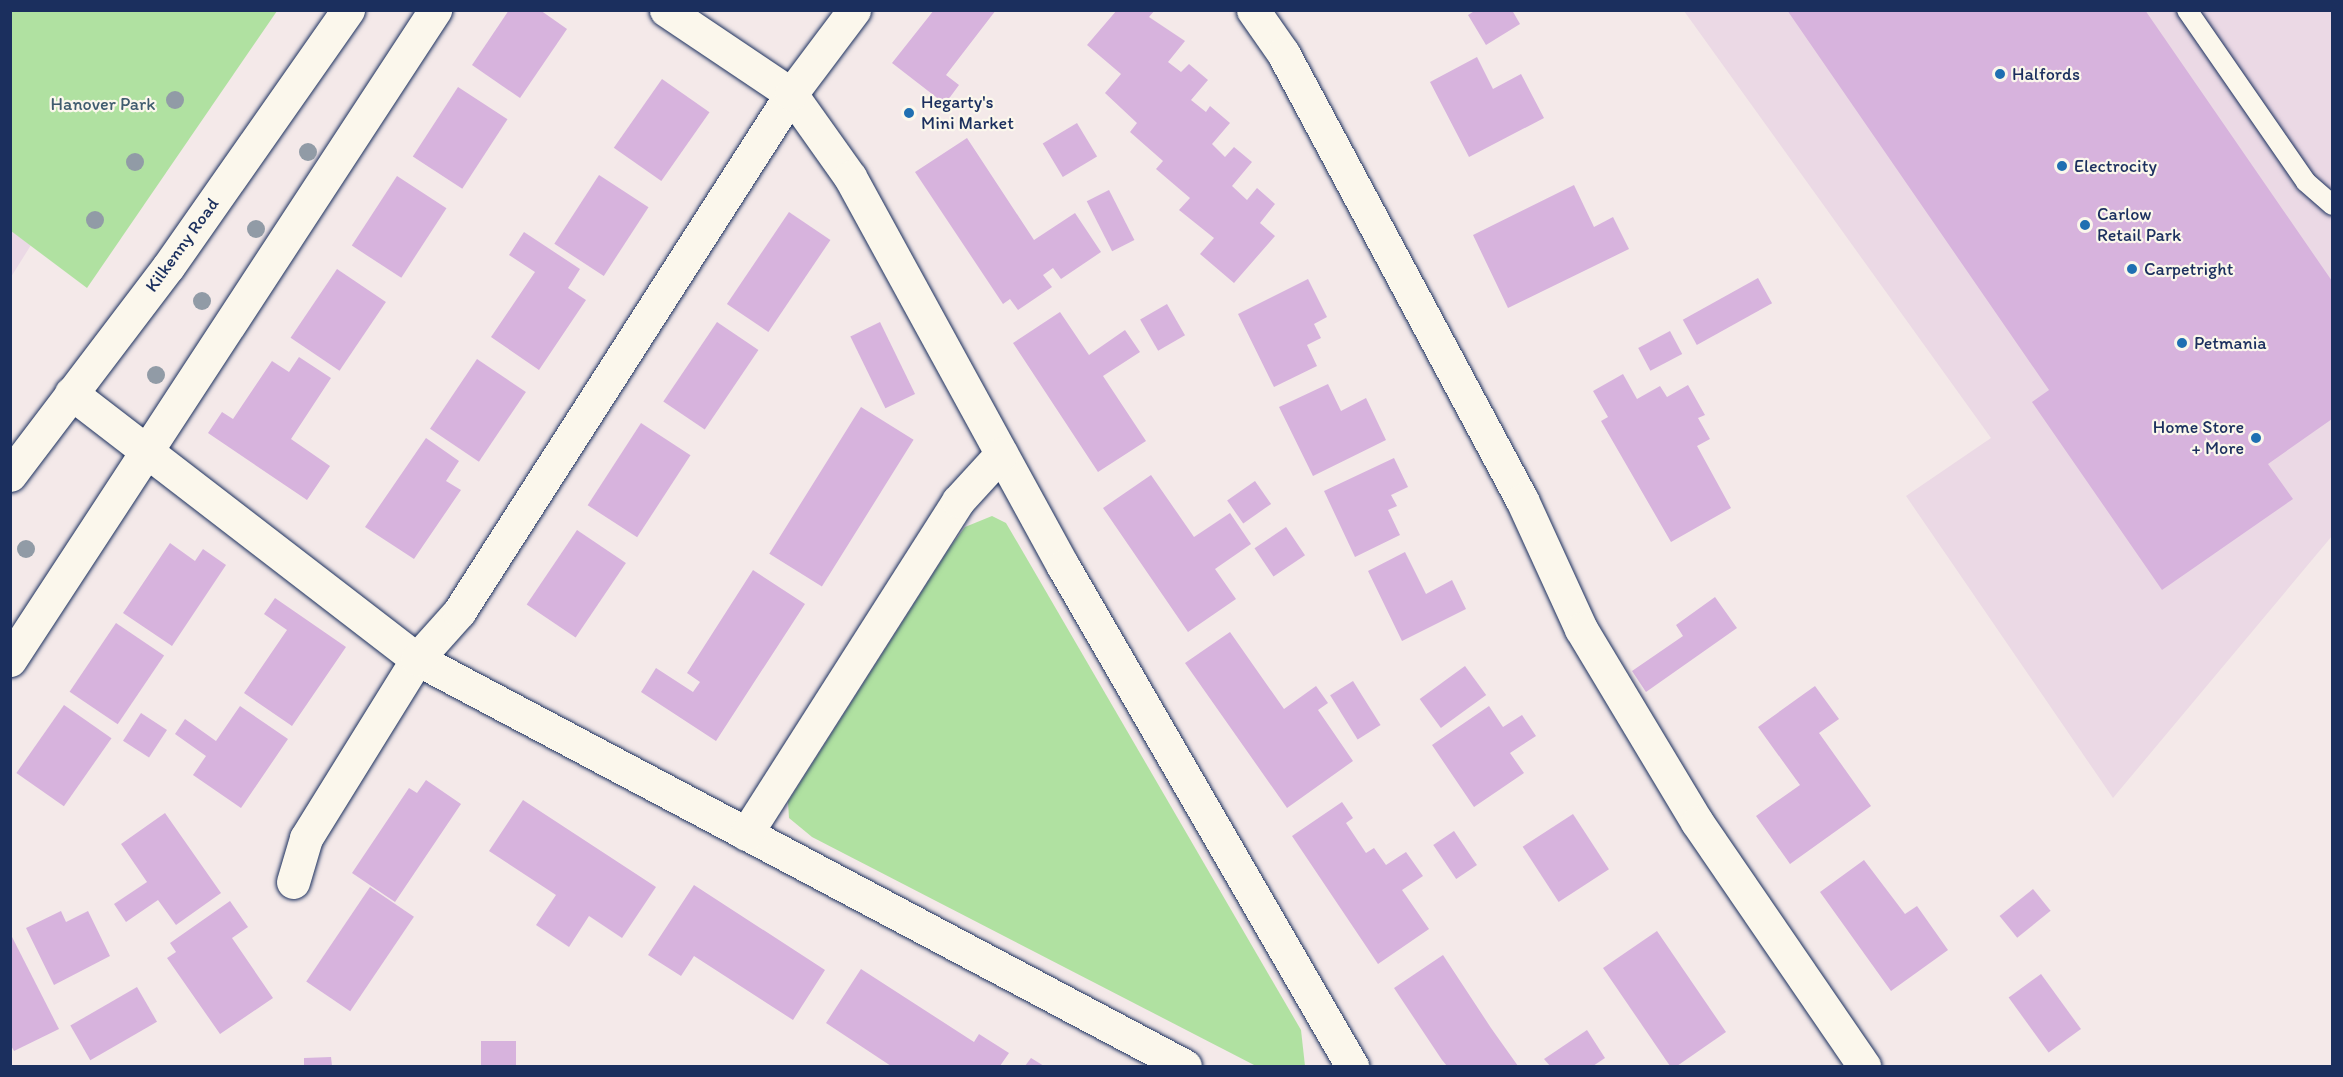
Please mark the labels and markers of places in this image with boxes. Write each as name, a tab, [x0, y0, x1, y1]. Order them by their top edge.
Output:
place label: Halfords	[2012, 63, 2080, 85]
marker: Halfords	[1993, 67, 2007, 81]
place label: Hegarty's Mini Market	[921, 92, 1014, 134]
marker: Hegarty's Mini Market	[902, 106, 916, 120]
place label: Electrocity	[2074, 155, 2157, 177]
marker: Electrocity	[2055, 159, 2069, 173]
place label: Carlow Retail Park	[2097, 204, 2181, 246]
marker: Carlow Retail Park	[2078, 218, 2092, 232]
place label: Carpetright	[2144, 258, 2233, 280]
marker: Carpetright	[2125, 262, 2139, 276]
place label: Petmania	[2194, 332, 2267, 354]
marker: Petmania	[2175, 336, 2189, 350]
place label: Home Store + More	[2153, 417, 2244, 460]
marker: Home Store + More	[2249, 431, 2263, 445]

